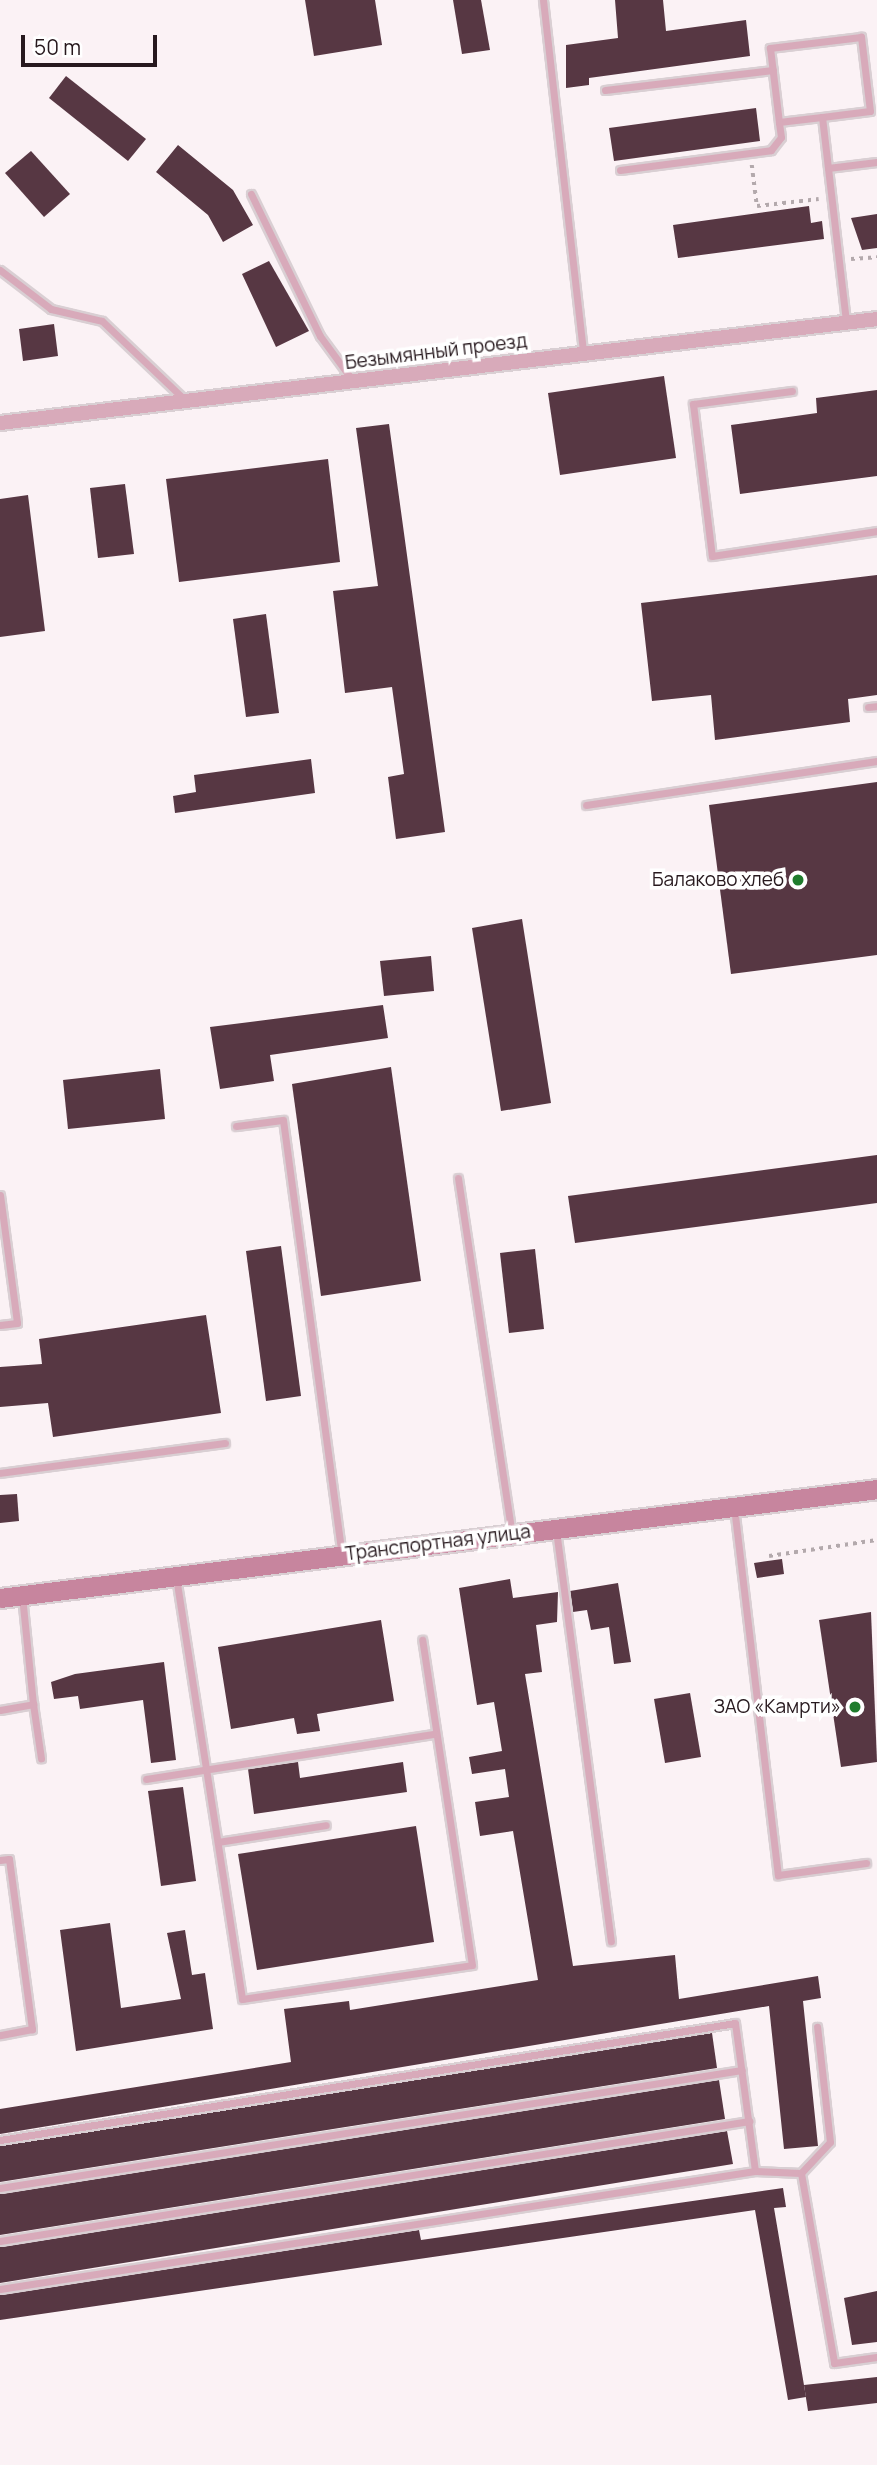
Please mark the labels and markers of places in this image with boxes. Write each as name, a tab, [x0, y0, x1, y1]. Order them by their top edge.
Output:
place label: Балаково хлеб	[652, 869, 784, 891]
marker: Балаково хлеб	[790, 872, 806, 888]
place label: ЗАО «Камрти»	[713, 1696, 841, 1718]
marker: ЗАО «Камрти»	[847, 1699, 863, 1715]

